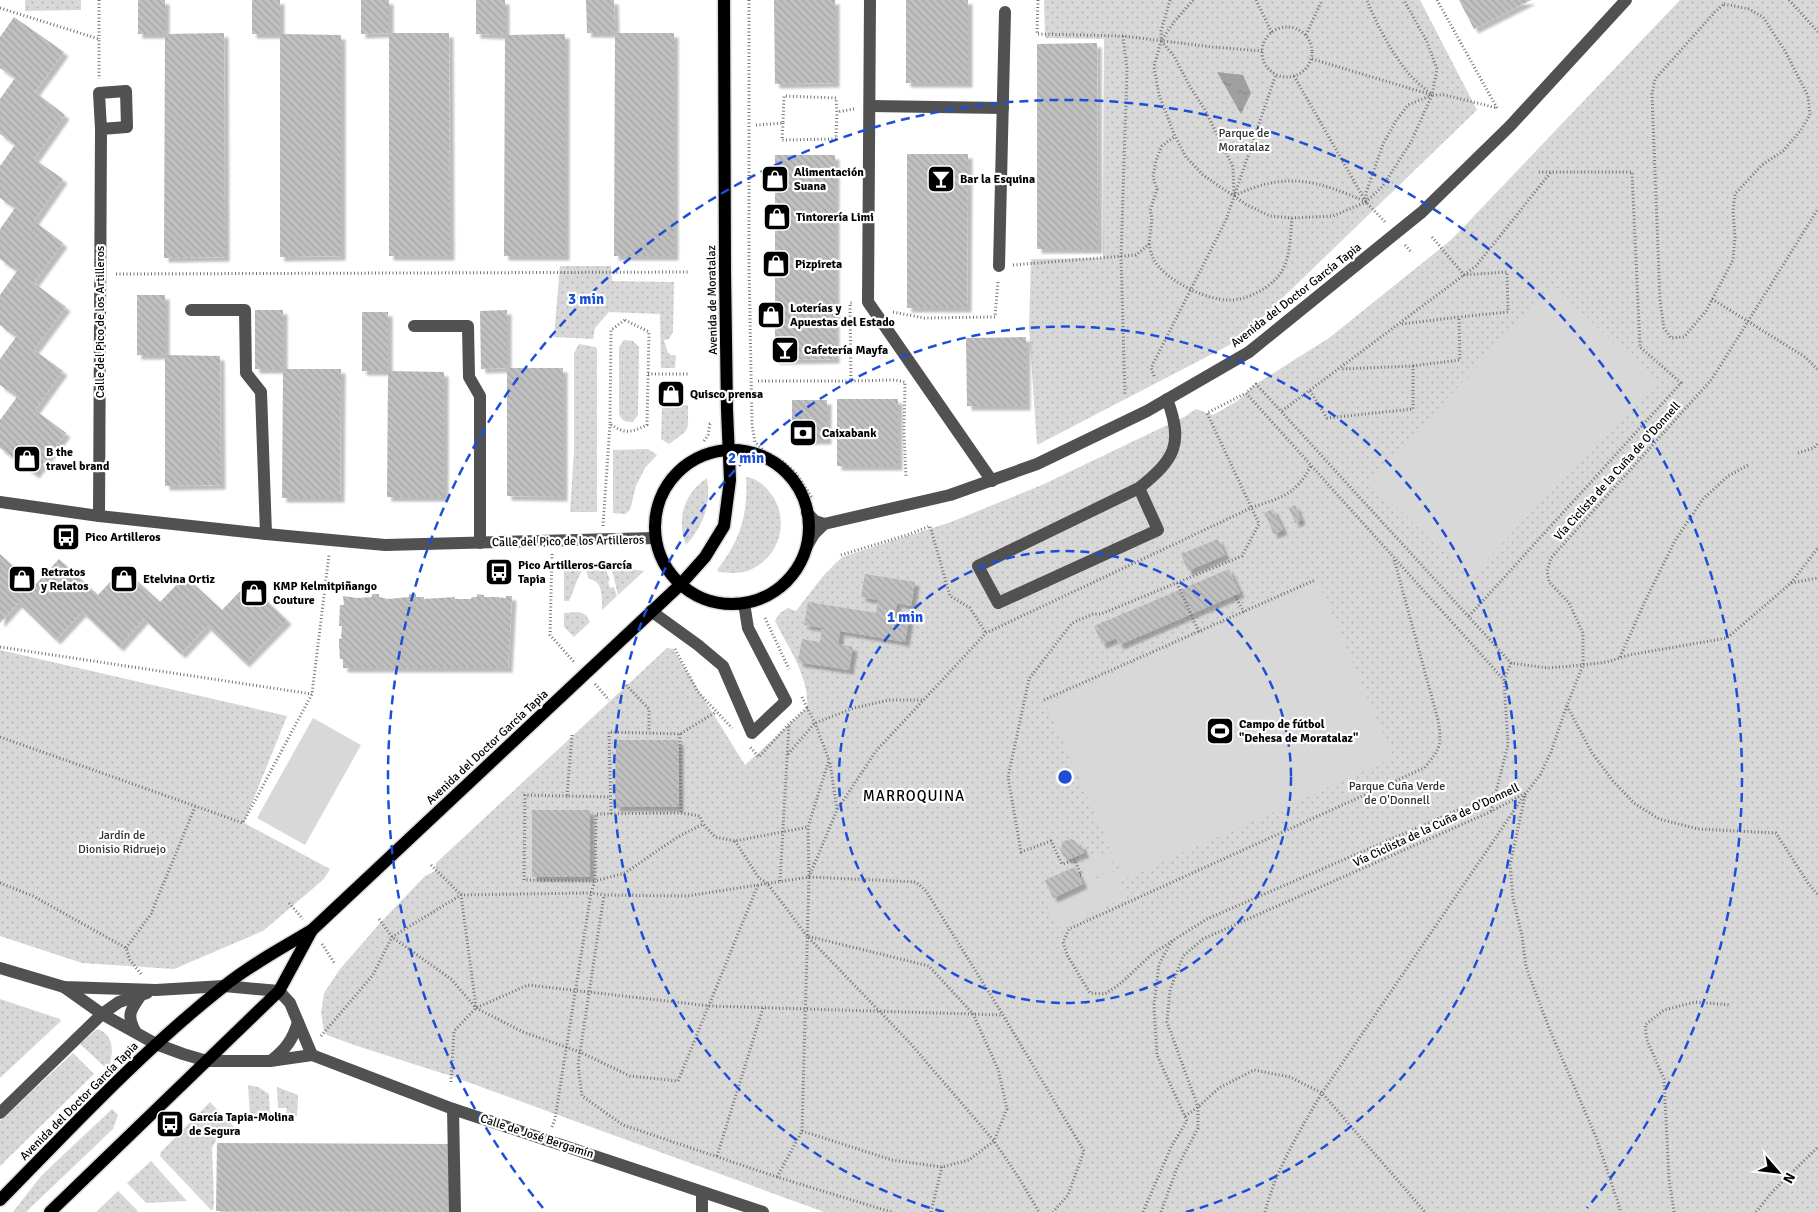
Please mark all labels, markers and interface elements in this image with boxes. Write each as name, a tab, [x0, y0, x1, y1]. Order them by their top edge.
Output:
park label: Parque de Moratalaz	[1218, 126, 1270, 155]
shop icon: Alimentación Suana	[760, 164, 790, 194]
bar icon: Bar la Esquina	[926, 164, 956, 194]
place label: Alimentación Suana	[794, 165, 864, 194]
place label: Bar la Esquina	[960, 172, 1035, 187]
shop icon: Tintorería Limi	[762, 202, 792, 232]
place label: Tintorería Limi	[796, 210, 874, 225]
street label: Avenida del Doctor García Tapia	[1228, 240, 1365, 351]
street label: Avenida de Moratalaz	[704, 245, 721, 355]
street label: Calle del Pico de los Artilleros	[93, 246, 108, 398]
shop icon: Pizpireta	[761, 249, 791, 279]
place label: Pizpireta	[795, 257, 842, 272]
text: 3 min	[568, 290, 604, 308]
shop icon: Loterías y Apuestas del Estado	[756, 300, 786, 330]
place label: Loterías y Apuestas del Estado	[790, 301, 895, 330]
bar icon: Cafetería Mayfa	[770, 335, 800, 365]
place label: Cafetería Mayfa	[804, 343, 888, 358]
shop icon: Quisco prensa	[656, 379, 686, 409]
place label: Quisco prensa	[690, 387, 763, 402]
street label: Vía Ciclista de la Cuña de O'Donnell	[1551, 398, 1684, 544]
bank icon: Caixabank	[788, 418, 818, 448]
place label: Caixabank	[822, 426, 877, 441]
shop icon: B the travel brand	[12, 444, 42, 474]
place label: B the travel brand	[45, 445, 110, 474]
text: 2 min	[728, 449, 764, 467]
bus stop icon: Pico Artilleros	[51, 522, 81, 552]
place label: Pico Artilleros	[85, 530, 161, 545]
street label: Calle del Pico de los Artilleros	[492, 533, 644, 550]
bus stop icon: Pico Artilleros-García Tapia	[484, 557, 514, 587]
place label: Pico Artilleros-García Tapia	[518, 558, 632, 587]
shop icon: Retratos y Relatos	[7, 564, 37, 594]
shop icon: Etelvina Ortiz	[109, 564, 139, 594]
place label: Retratos y Relatos	[40, 565, 89, 594]
place label: Etelvina Ortiz	[143, 572, 215, 587]
shop icon: KMP Kelmitpiñango Couture	[239, 578, 269, 608]
place label: KMP Kelmitpiñango Couture	[273, 579, 377, 608]
text: 1 min	[887, 608, 923, 626]
street label: Avenida del Doctor García Tapia	[423, 687, 552, 808]
sports icon: Campo de fútbol "Dehesa de Moratalaz"	[1205, 716, 1235, 746]
place label: Campo de fútbol "Dehesa de Moratalaz"	[1239, 717, 1358, 746]
centre of rings	[1056, 768, 1074, 786]
park label: Parque Cuña Verde de O'Donnell	[1349, 779, 1445, 808]
street label: Vía Ciclista de la Cuña de O'Donnell	[1351, 780, 1522, 871]
district label: MARROQUINA	[863, 787, 965, 805]
park label: Jardín de Dionisio Ridruejo	[78, 828, 166, 857]
street label: Avenida del Doctor García Tapia	[17, 1039, 142, 1164]
bus stop icon: García Tapia-Molina de Segura	[155, 1109, 185, 1139]
place label: García Tapia-Molina de Segura	[189, 1110, 294, 1139]
street label: Calle de José Bergamín	[478, 1111, 596, 1162]
north arrow	[1753, 1147, 1803, 1197]
text: N	[1779, 1170, 1799, 1186]

